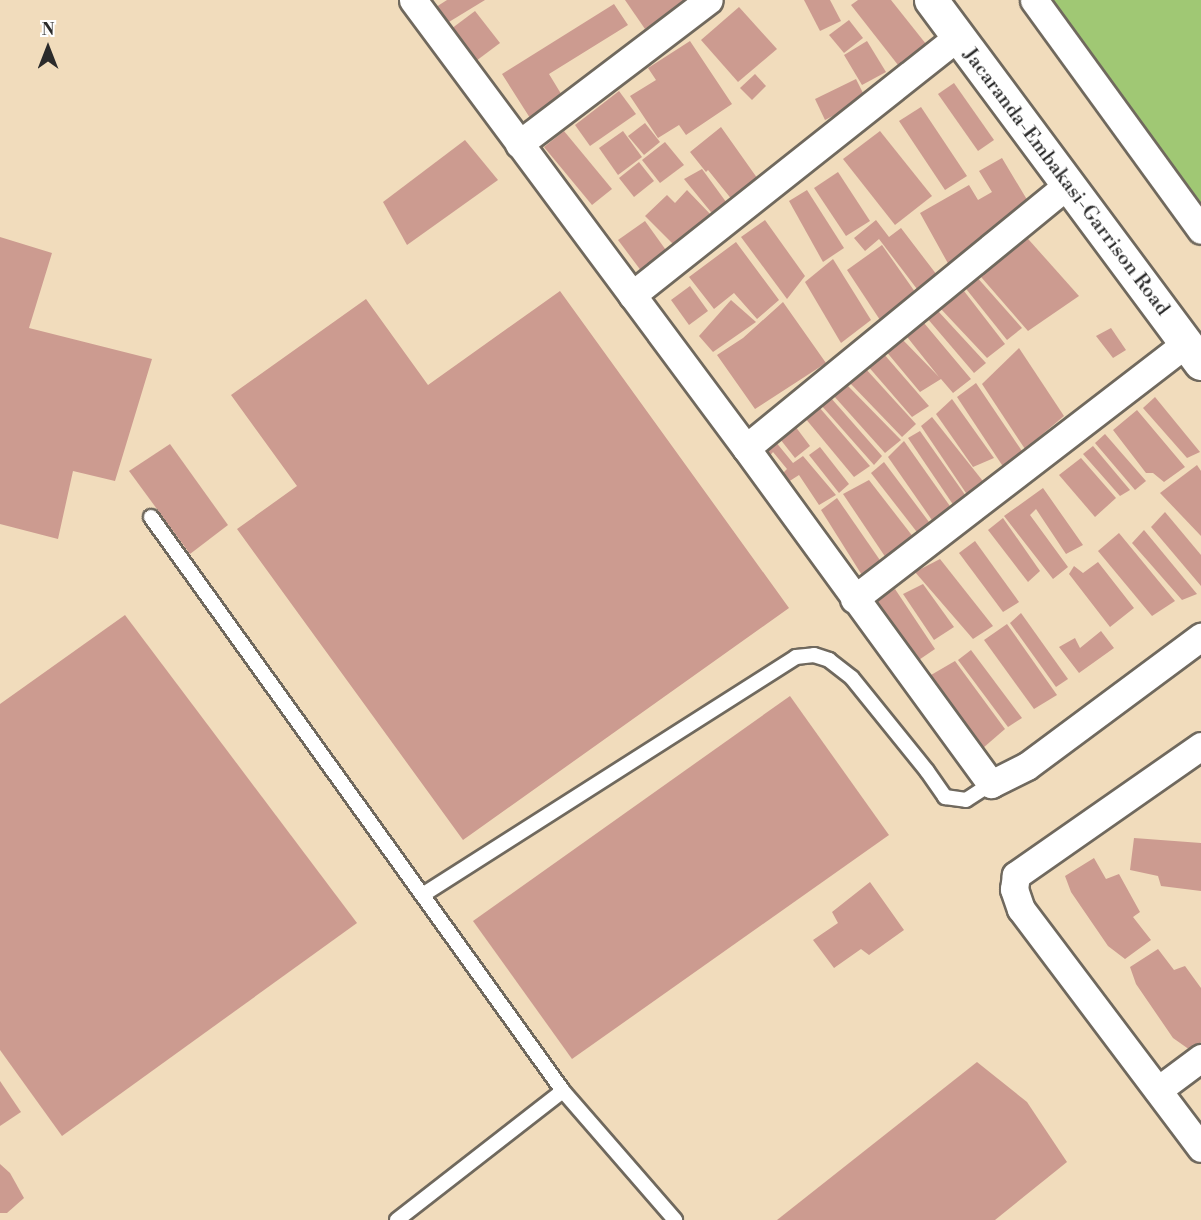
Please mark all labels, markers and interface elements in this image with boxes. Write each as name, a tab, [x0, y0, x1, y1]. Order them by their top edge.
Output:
north arrow	[18, 18, 78, 78]
text: N	[42, 20, 54, 40]
street label: Jacaranda-Embakasi-Garrison Road	[958, 44, 1174, 320]

